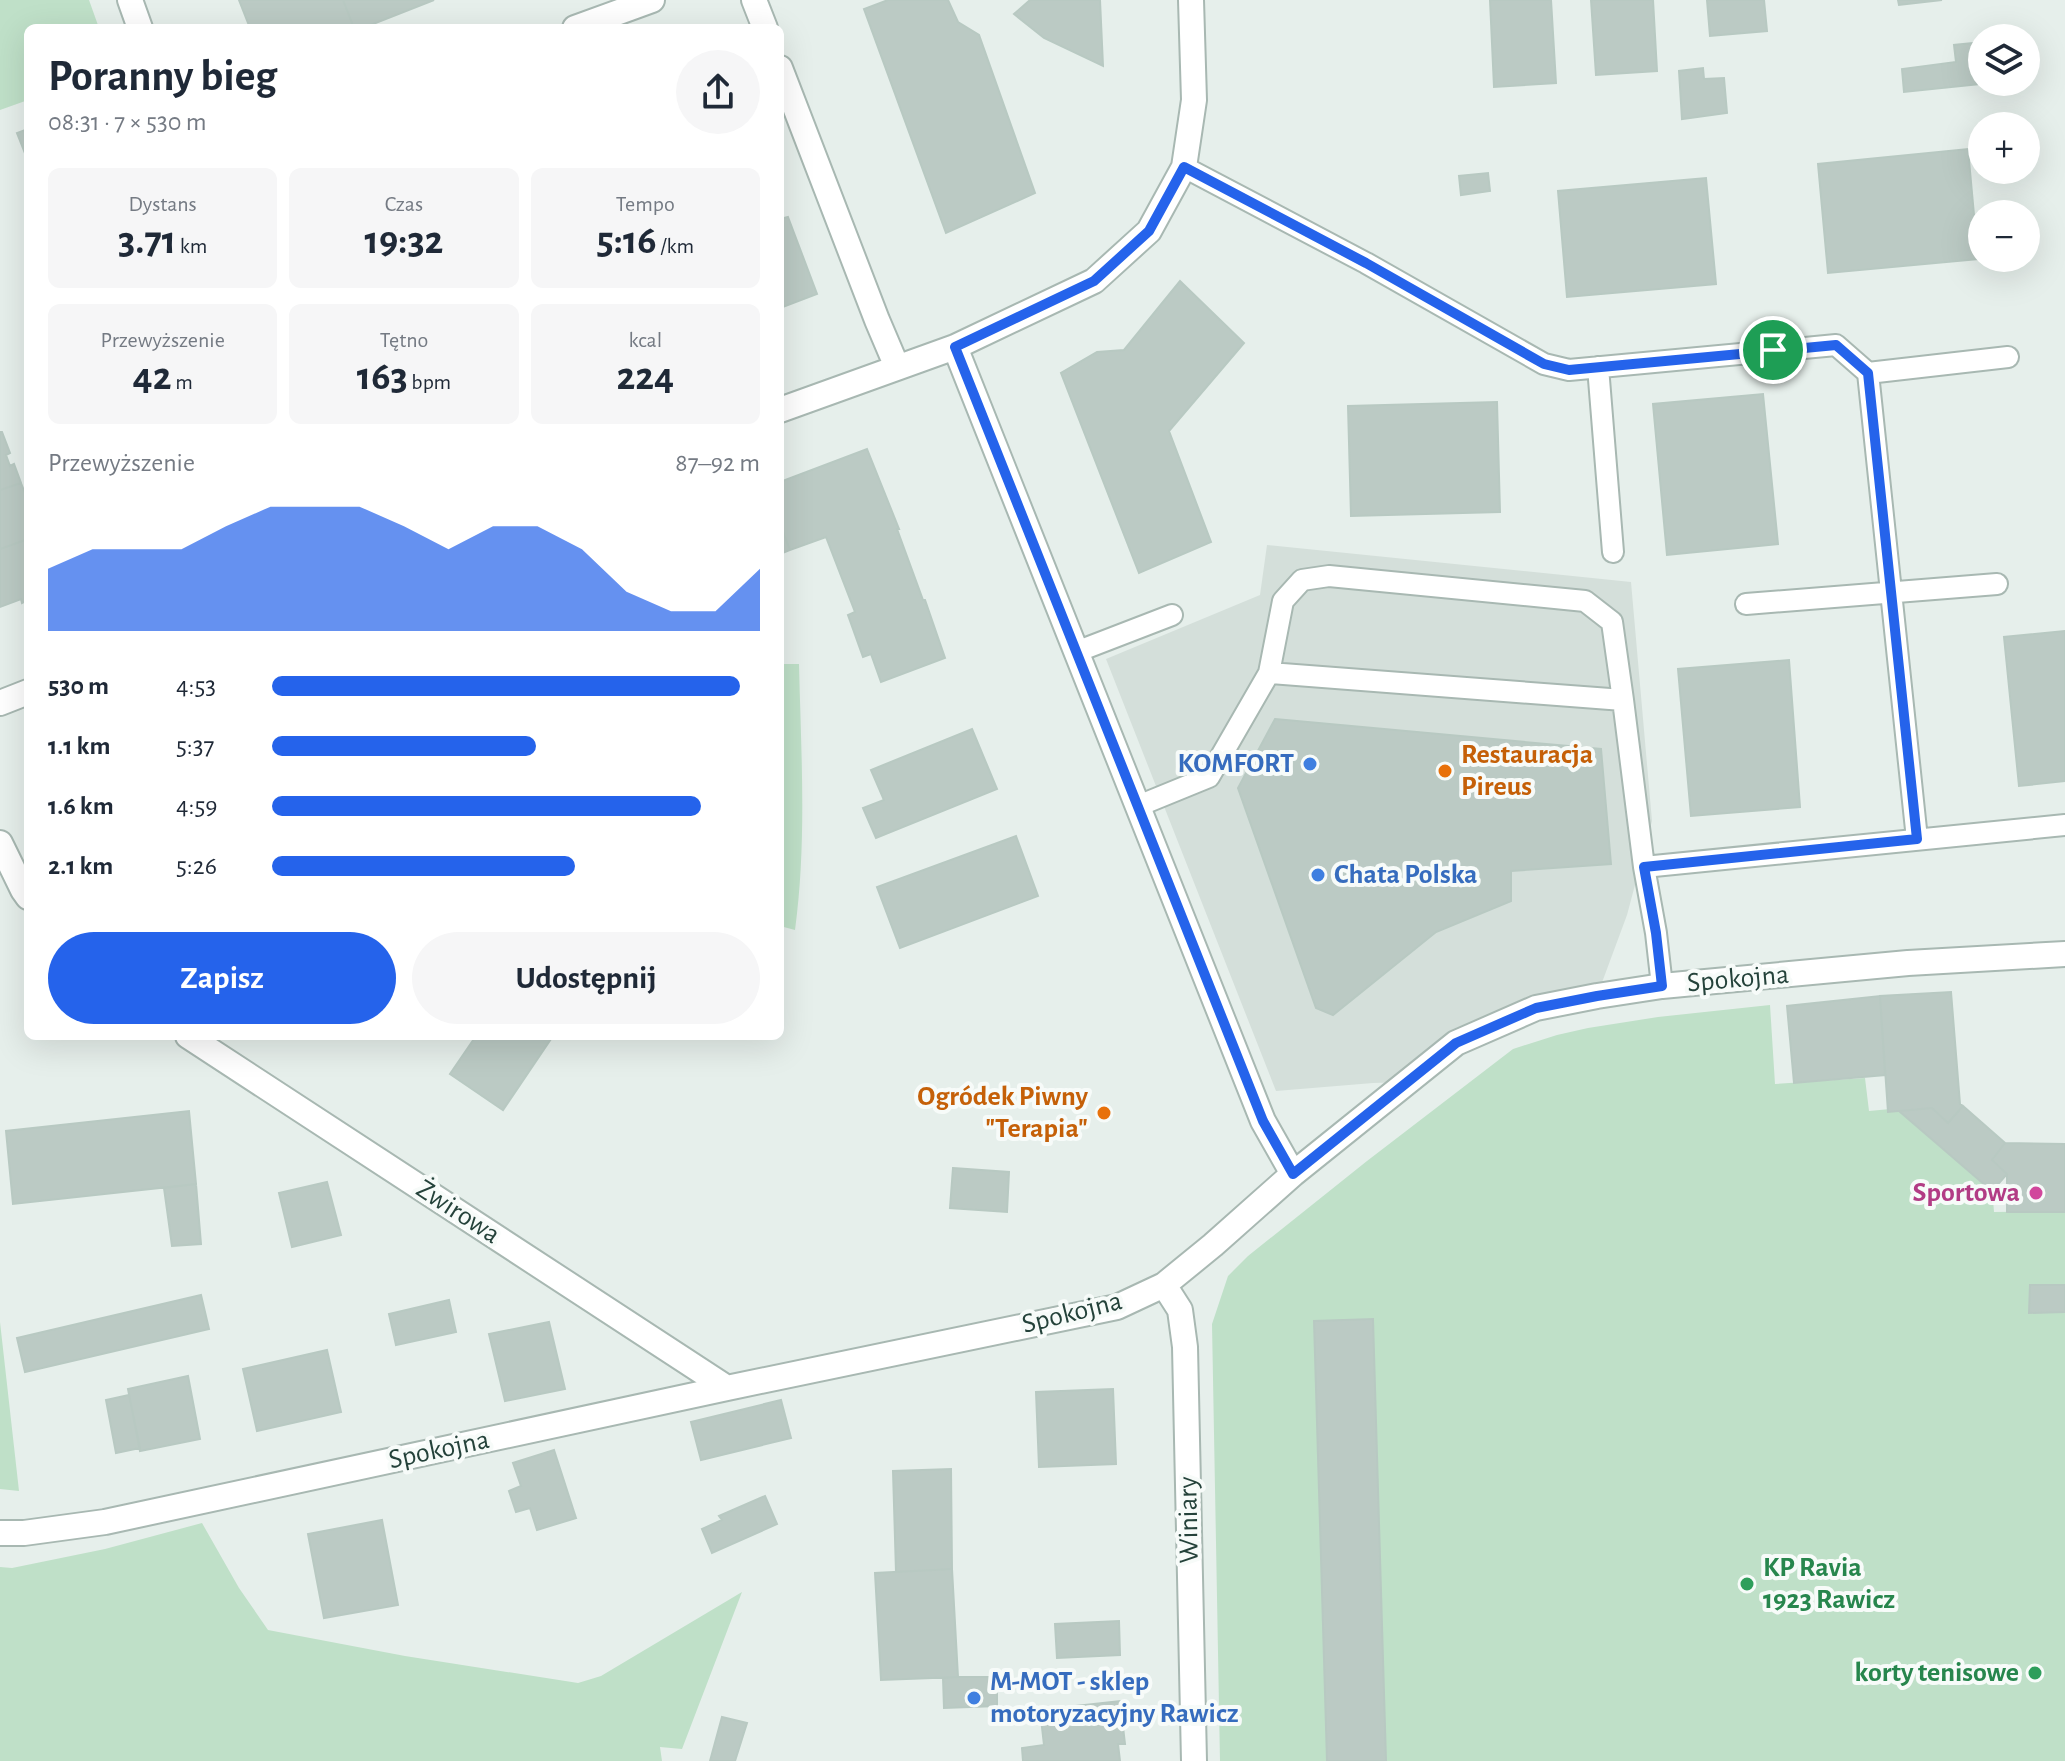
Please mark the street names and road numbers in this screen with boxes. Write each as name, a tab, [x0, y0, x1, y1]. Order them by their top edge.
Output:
street label: Spokojna	[1686, 961, 1790, 997]
street label: Żwirowa	[411, 1173, 506, 1249]
street label: Spokojna	[1019, 1287, 1125, 1339]
street label: Spokojna	[386, 1426, 492, 1474]
street label: Winiary	[1174, 1476, 1204, 1564]

